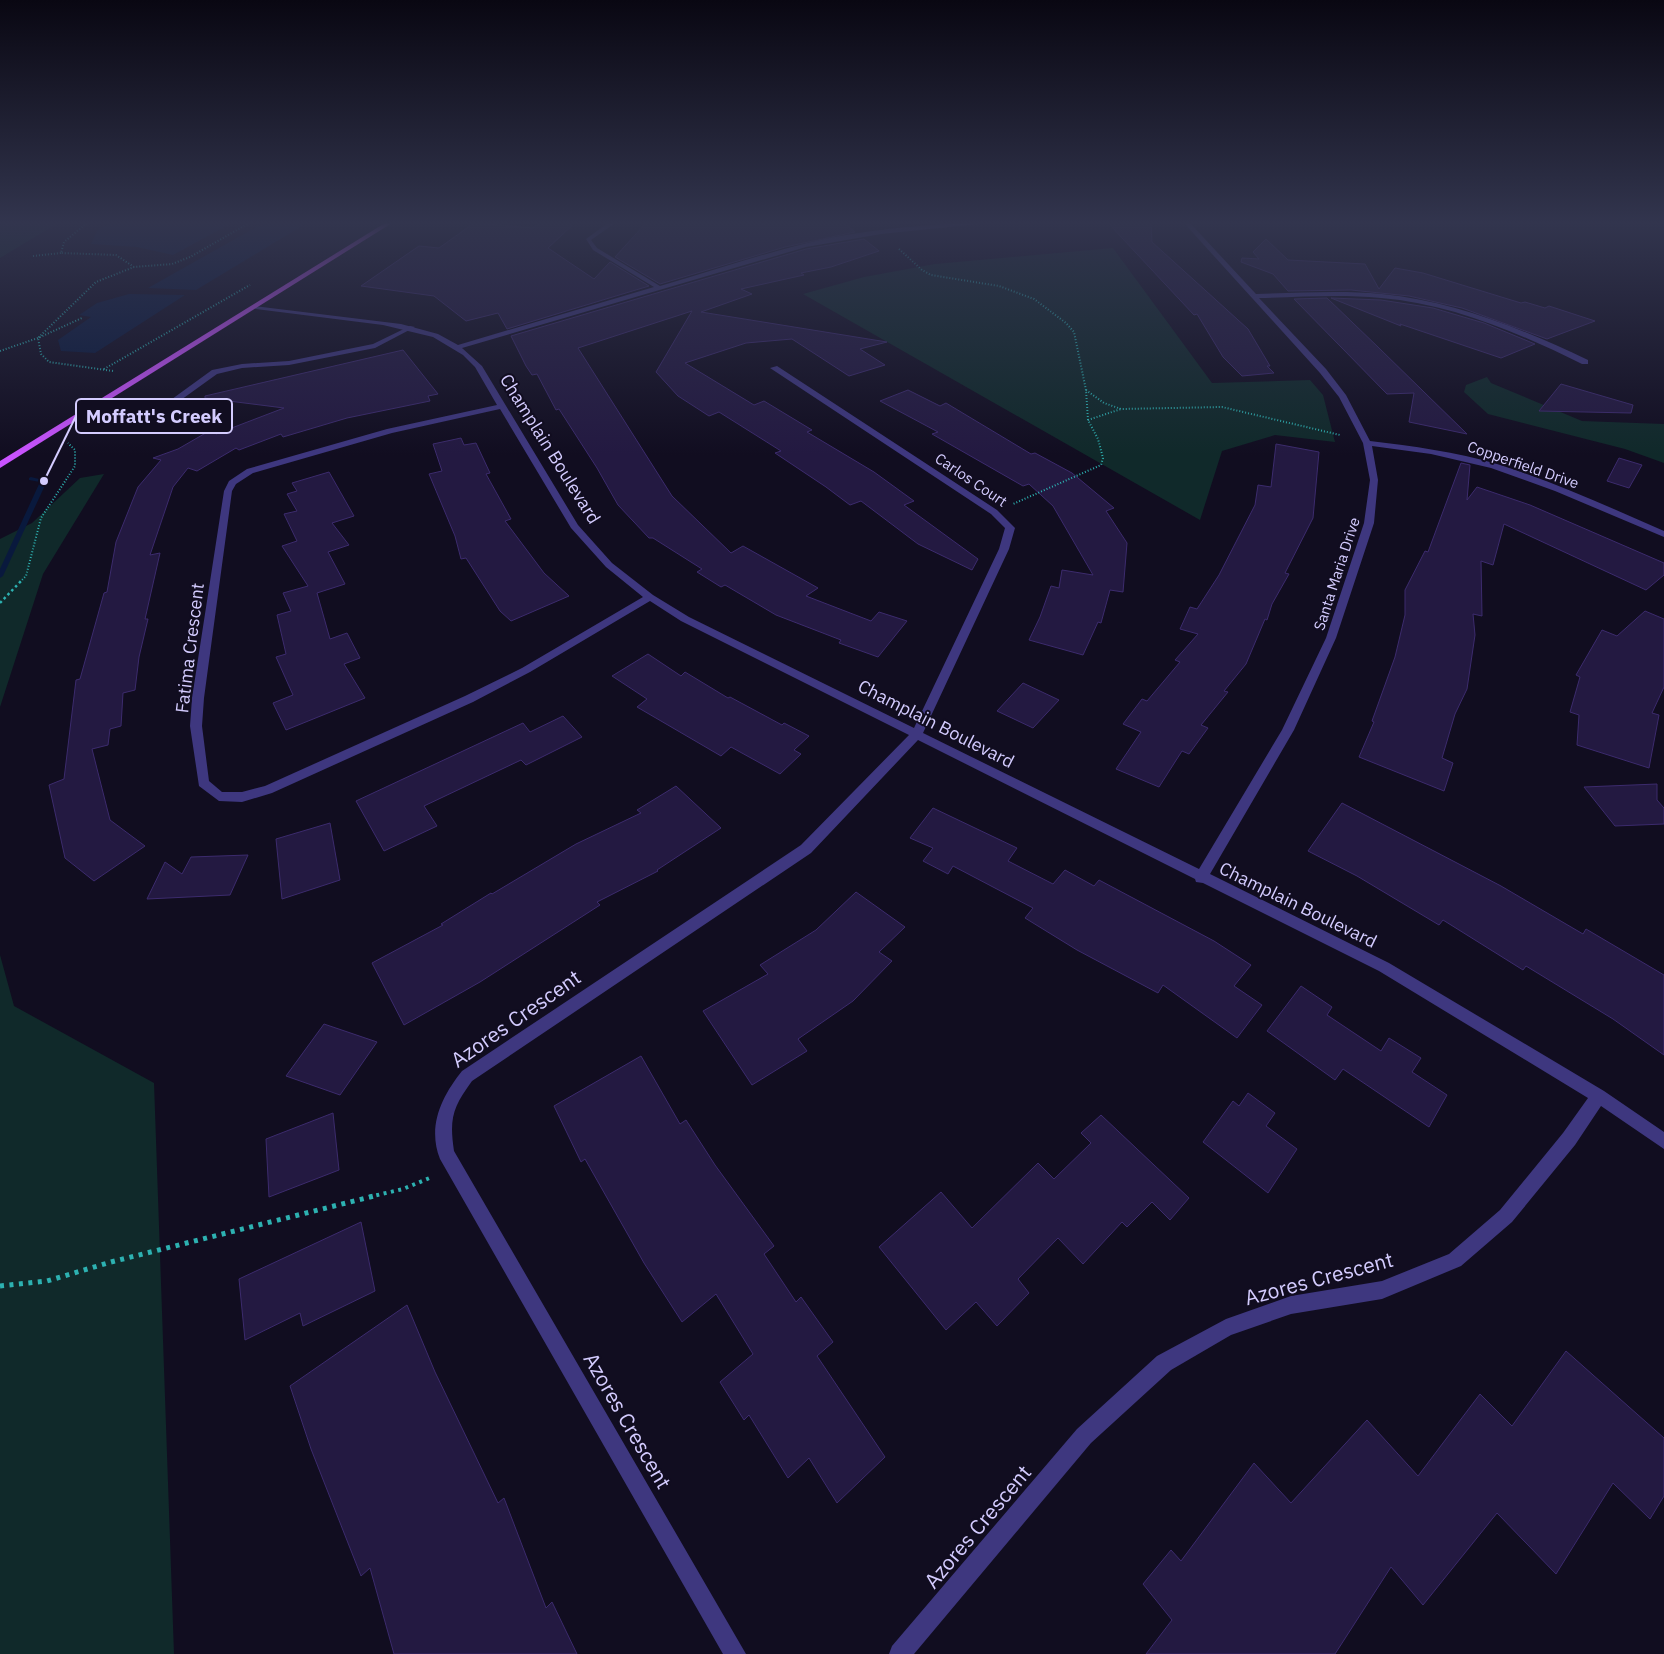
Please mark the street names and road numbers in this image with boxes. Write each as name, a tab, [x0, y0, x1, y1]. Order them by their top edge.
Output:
street label: Champlain Boulevard	[495, 369, 606, 528]
street label: Copperfield Drive	[1465, 437, 1581, 493]
street label: Carlos Court	[931, 448, 1011, 511]
street label: Santa Maria Drive	[1309, 515, 1364, 633]
street label: Fatima Crescent	[170, 581, 209, 714]
street label: Champlain Boulevard	[854, 674, 1018, 773]
street label: Champlain Boulevard	[1216, 856, 1381, 953]
street label: Azores Crescent	[445, 963, 586, 1074]
street label: Azores Crescent	[1241, 1245, 1396, 1311]
street label: Azores Crescent	[578, 1347, 678, 1494]
street label: Azores Crescent	[917, 1459, 1037, 1594]

